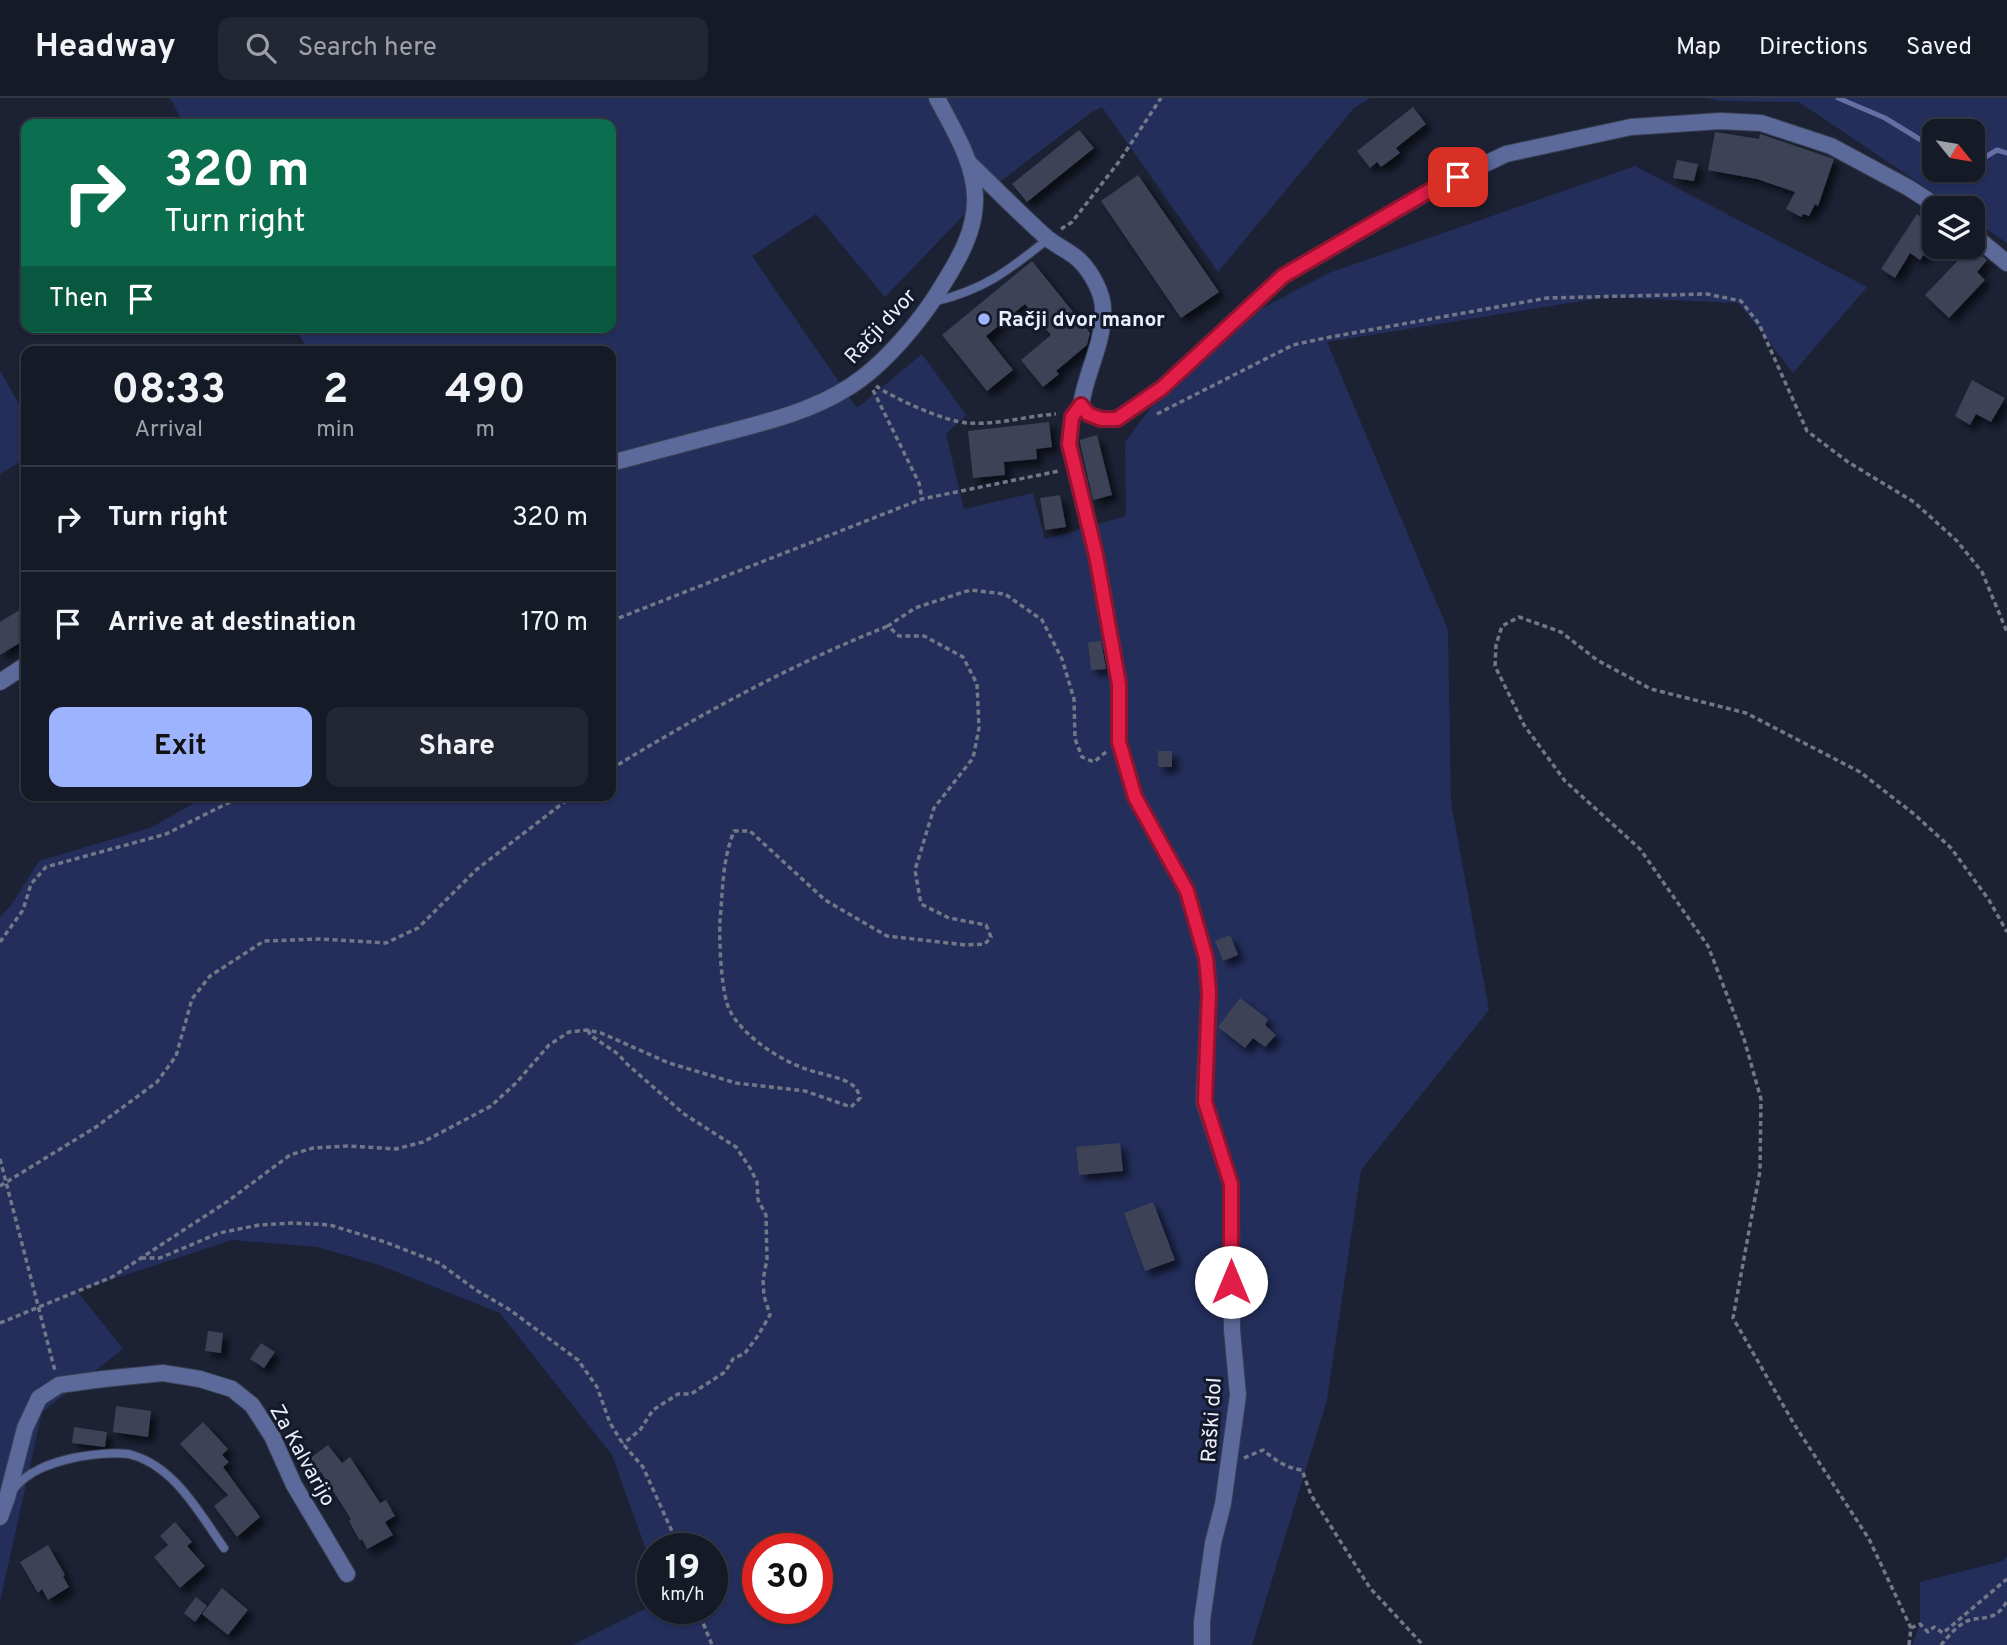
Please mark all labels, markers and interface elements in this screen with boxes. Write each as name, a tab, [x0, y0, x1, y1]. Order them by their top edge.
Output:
search box	[218, 17, 708, 80]
text: Headway	[35, 27, 176, 69]
icon: search	[242, 29, 280, 67]
text: Search here	[298, 32, 437, 65]
text: Map	[1676, 33, 1721, 63]
text: Directions	[1759, 33, 1868, 63]
text: Saved	[1906, 33, 1972, 63]
north arrow	[1922, 119, 1984, 182]
map controls	[1922, 119, 1985, 259]
text: 320 m	[164, 142, 310, 204]
icon: right	[49, 147, 140, 238]
pin	[1428, 147, 1488, 207]
icon: arrive	[1439, 158, 1477, 196]
button: layers	[1922, 196, 1985, 259]
text: Turn right	[164, 203, 306, 243]
icon: arrive	[122, 280, 160, 318]
text: Then	[49, 283, 108, 316]
street label: Račji dvor	[839, 284, 923, 370]
place label: Račji dvor manor	[998, 307, 1165, 334]
marker: Račji dvor manor	[976, 311, 992, 327]
text: 08:33	[111, 365, 226, 418]
text: 2	[323, 365, 348, 418]
text: 490	[445, 365, 526, 418]
text: Arrival	[134, 416, 203, 445]
text: min	[316, 416, 355, 445]
text: m	[476, 416, 495, 445]
icon: right	[49, 500, 87, 538]
text: Turn right	[108, 502, 228, 535]
text: 320 m	[512, 502, 588, 535]
icon: arrive	[49, 605, 87, 643]
text: Arrive at destination	[108, 607, 356, 640]
text: 170 m	[521, 607, 588, 640]
button: Exit	[49, 707, 312, 787]
button: Share	[326, 707, 588, 787]
position arrow	[1194, 1245, 1268, 1319]
street label: Raški dol	[1196, 1377, 1229, 1463]
street label: Za Kalvarijo	[263, 1400, 341, 1511]
speed limit sign: 30	[742, 1533, 833, 1624]
text: 19	[665, 1547, 700, 1591]
text: km/h	[661, 1584, 704, 1607]

